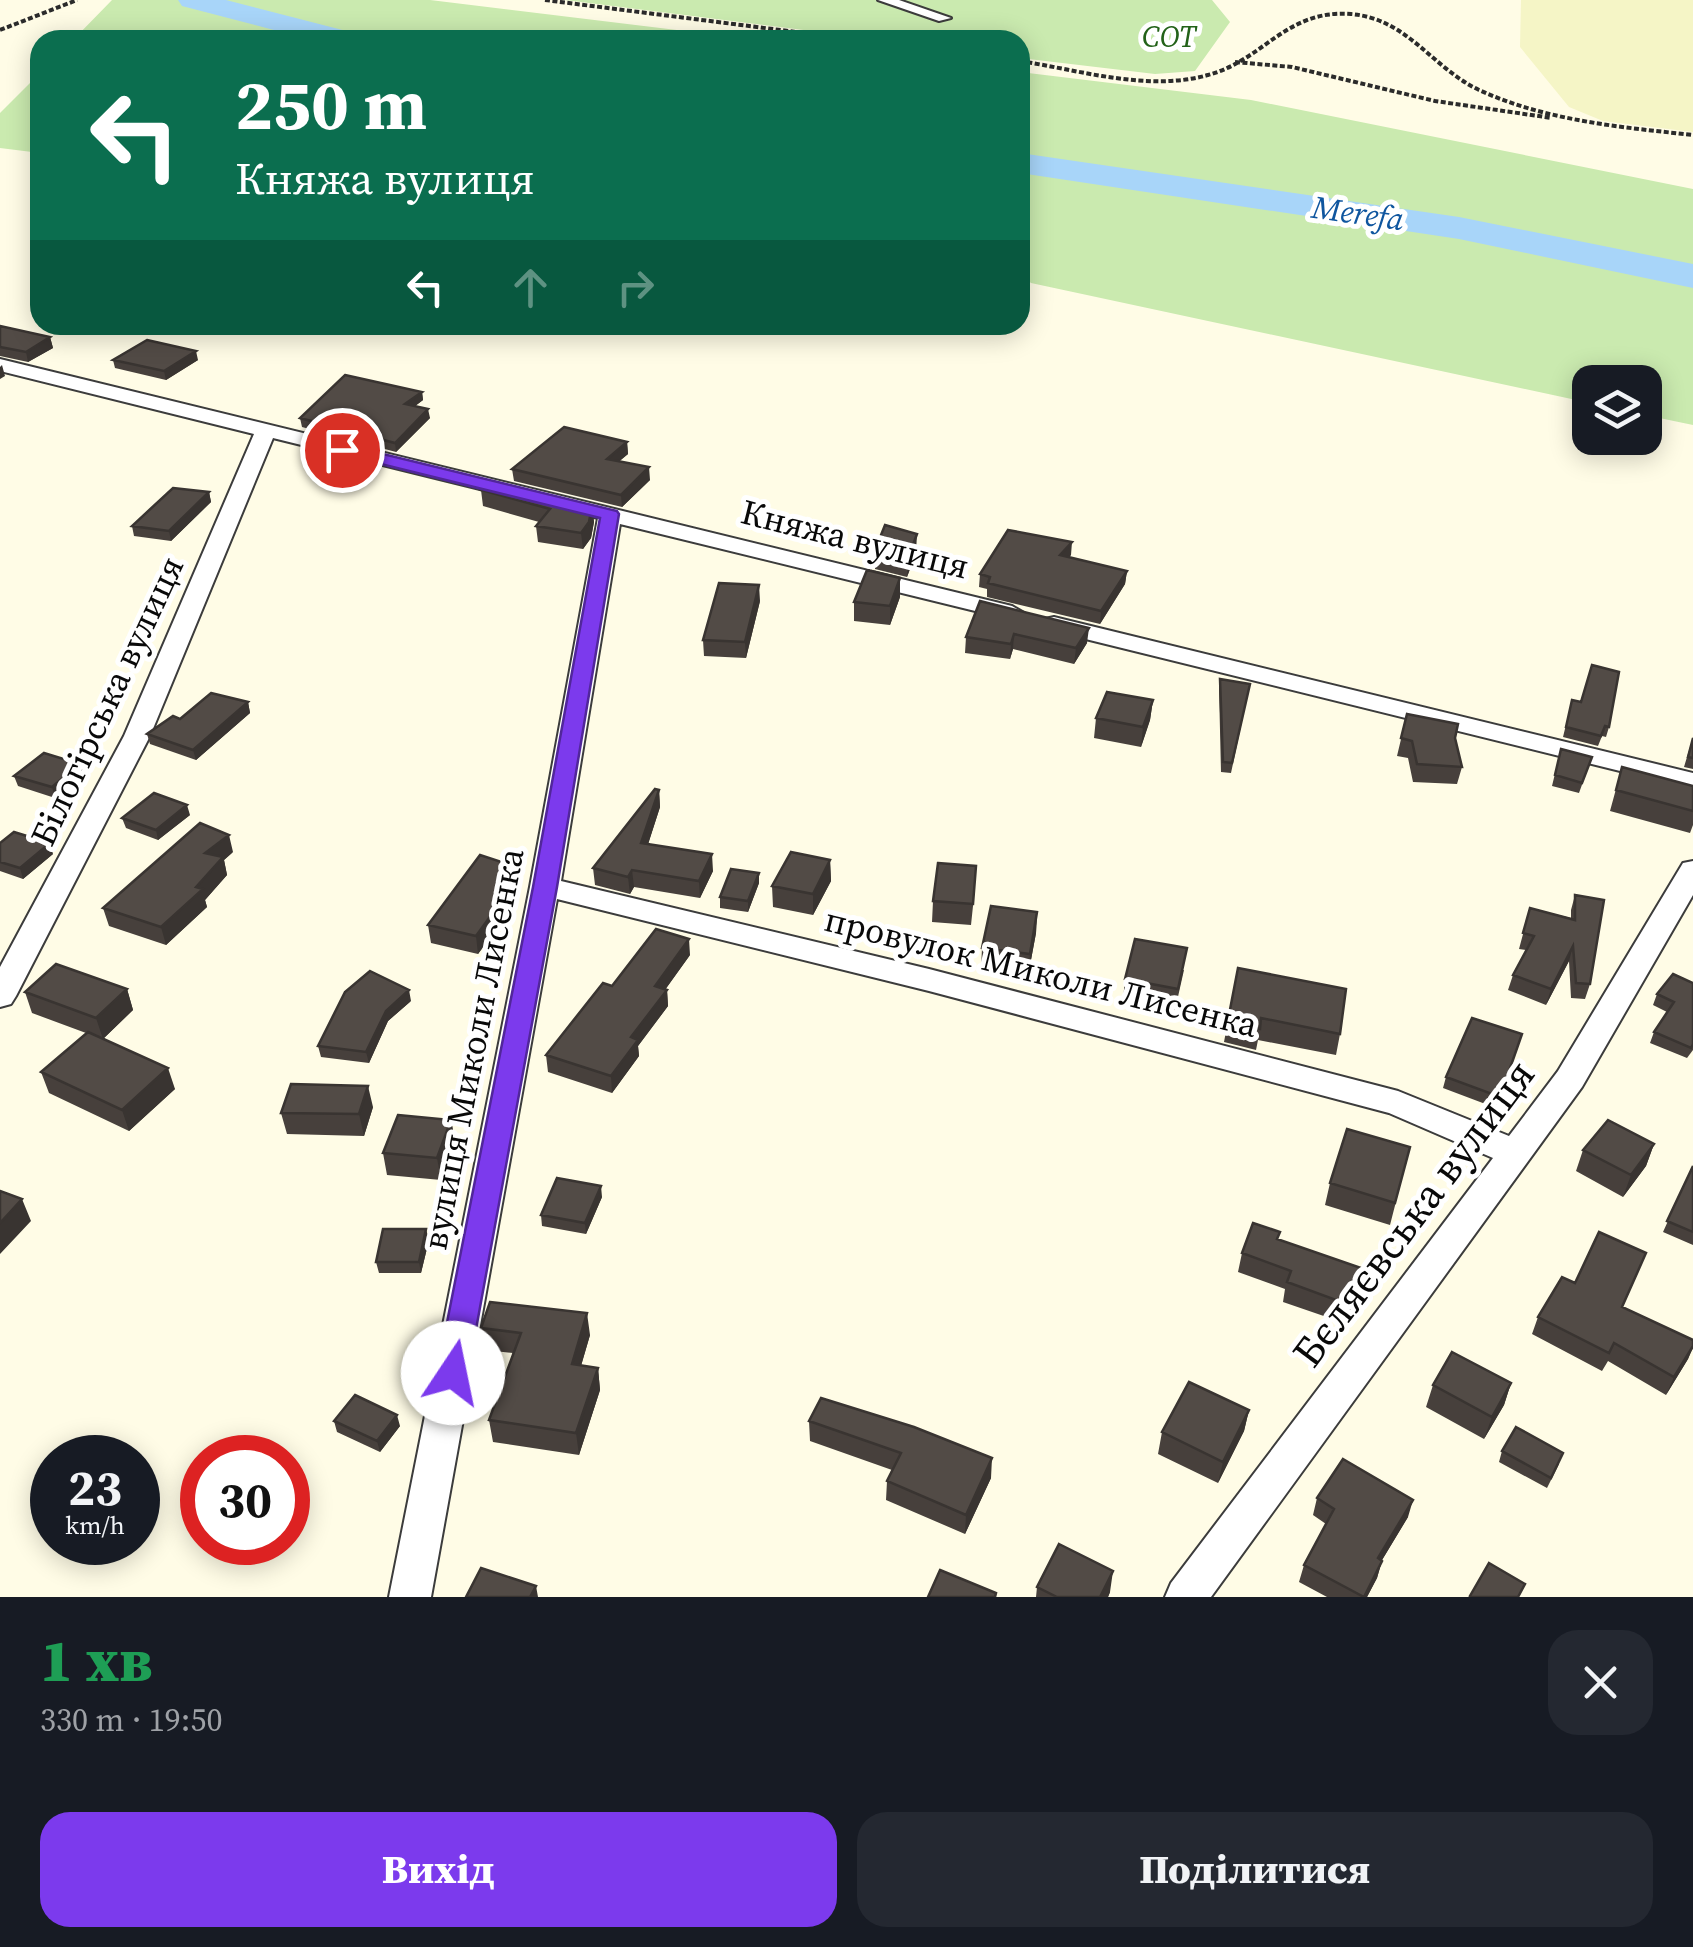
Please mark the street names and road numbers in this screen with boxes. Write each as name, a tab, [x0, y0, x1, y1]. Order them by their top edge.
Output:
street label: Княжа вулиця	[736, 488, 974, 590]
street label: Білогірська вулиця	[19, 548, 195, 854]
street label: вулиця Миколи Лисенка	[411, 844, 536, 1254]
street label: провулок Миколи Лисенка	[820, 895, 1263, 1049]
street label: Бєляєвська вулиця	[1278, 1047, 1548, 1379]

